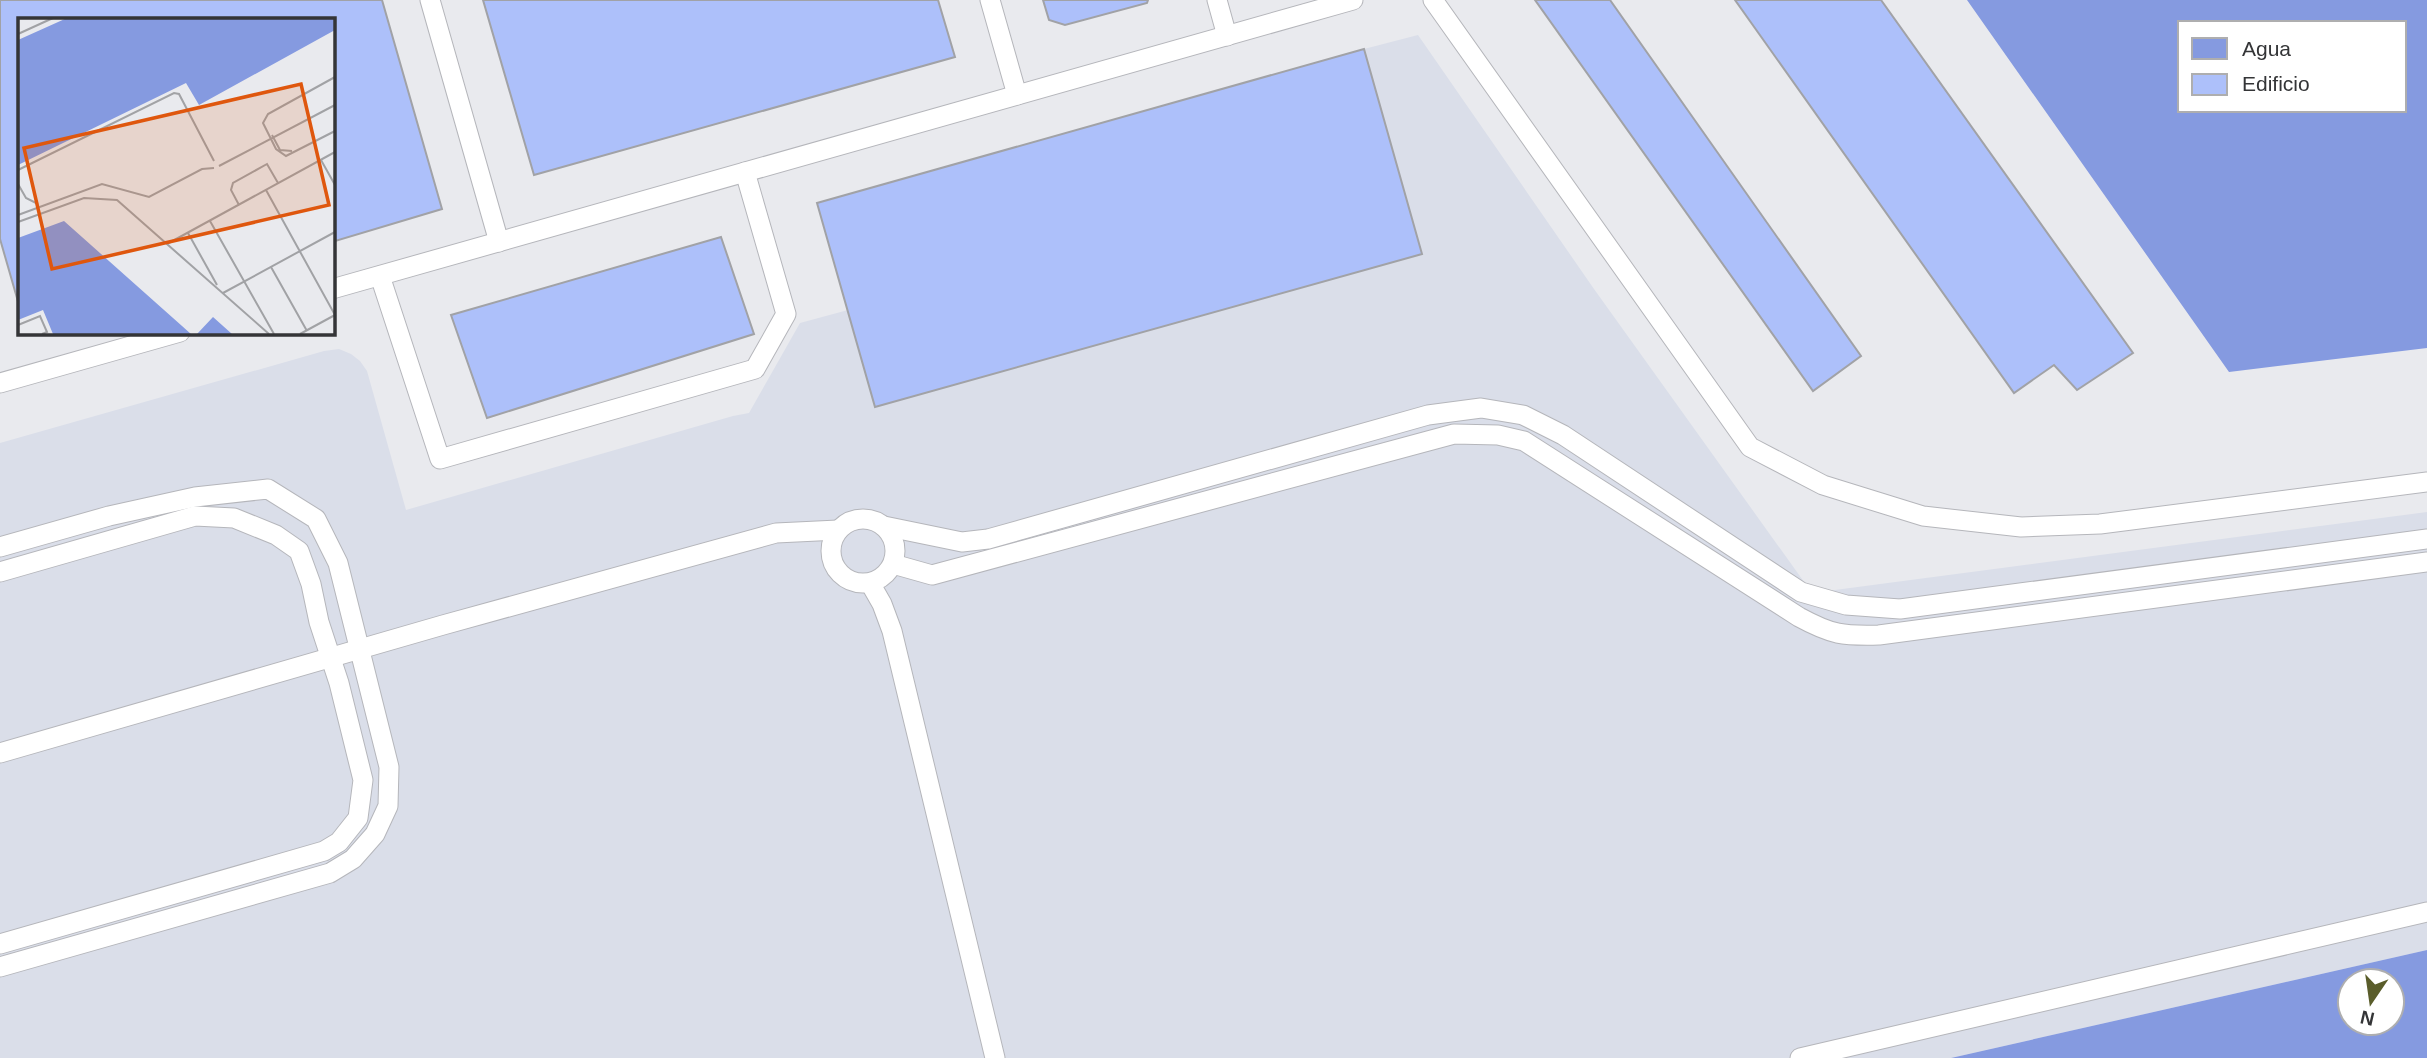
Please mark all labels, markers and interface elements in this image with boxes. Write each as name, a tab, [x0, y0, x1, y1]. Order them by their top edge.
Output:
inset map	[18, 18, 334, 334]
legend	[2178, 21, 2406, 112]
text: Agua	[2242, 37, 2291, 60]
text: Edificio	[2242, 72, 2310, 95]
north arrow	[2336, 967, 2406, 1037]
text: N	[2358, 1006, 2376, 1030]

